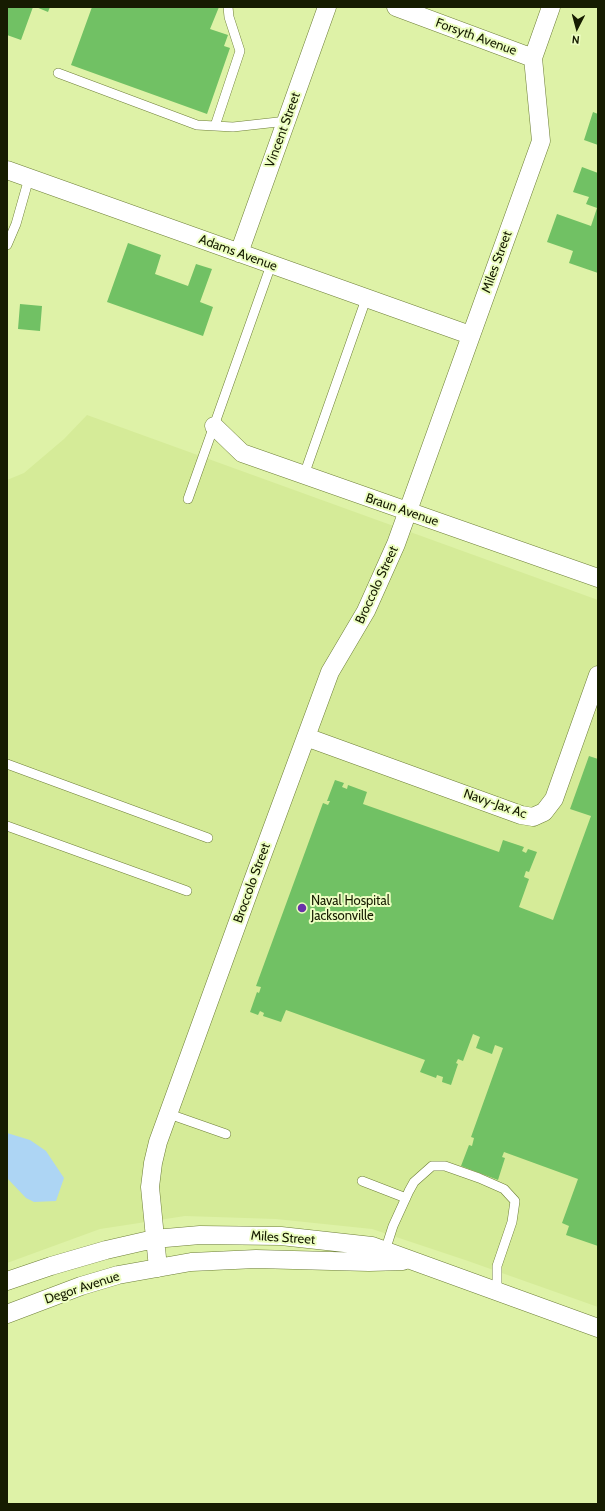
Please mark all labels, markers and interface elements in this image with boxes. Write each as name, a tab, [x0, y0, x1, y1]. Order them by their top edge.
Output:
north arrow	[557, 8, 597, 48]
street label: Forsyth Avenue	[433, 15, 519, 59]
text: N	[571, 33, 580, 47]
street label: Vincent Street	[262, 90, 304, 170]
street label: Miles Street	[479, 229, 515, 295]
street label: Adams Avenue	[197, 232, 279, 274]
street label: Braun Avenue	[363, 490, 441, 530]
street label: Broccolo Street	[352, 544, 402, 626]
street label: Navy-Jax Ac	[461, 786, 529, 822]
street label: Broccolo Street	[230, 841, 274, 925]
place label: Naval Hospital Jacksonville	[311, 893, 390, 924]
marker: Naval Hospital Jacksonville	[296, 902, 308, 914]
street label: Miles Street	[250, 1228, 316, 1248]
street label: Degor Avenue	[43, 1269, 121, 1307]

